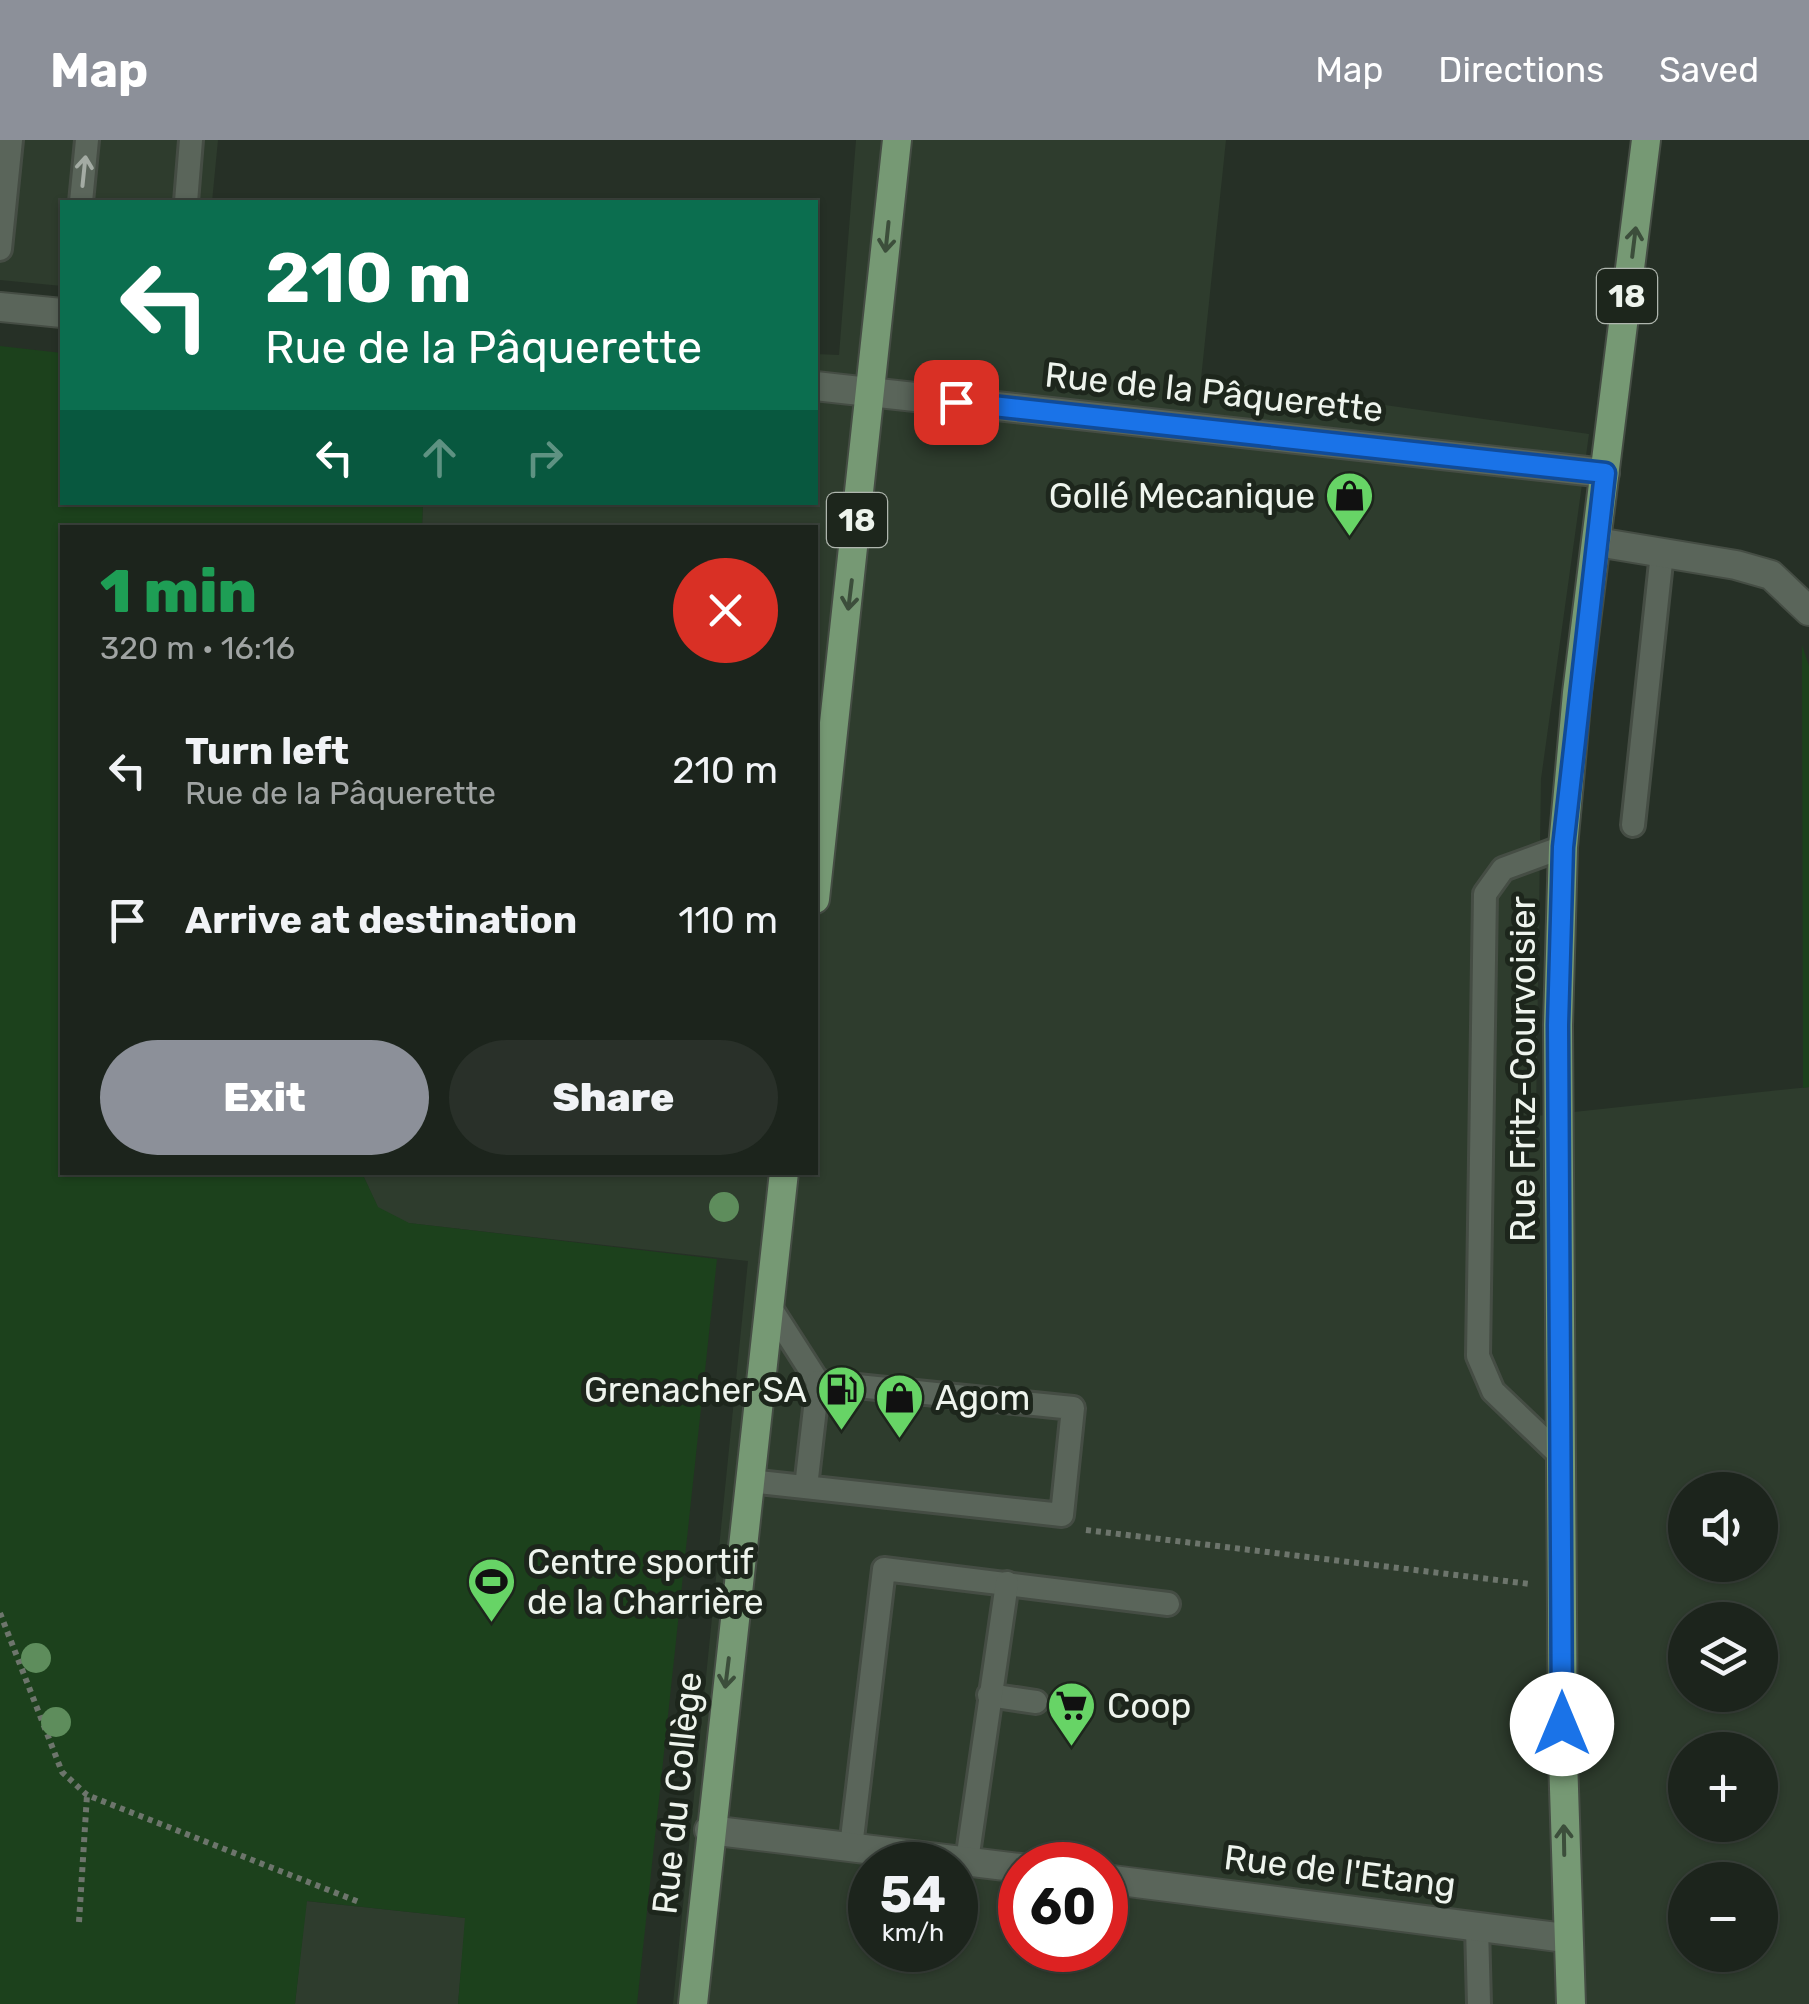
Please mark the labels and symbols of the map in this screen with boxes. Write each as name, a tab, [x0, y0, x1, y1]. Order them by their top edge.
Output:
one-way arrow	[74, 156, 93, 188]
one-way arrow	[877, 220, 896, 253]
one-way arrow	[1625, 227, 1644, 259]
road number: 18	[1597, 269, 1657, 323]
street label: Rue de la Pâquerette	[1043, 353, 1385, 431]
pin	[914, 360, 999, 445]
shop icon: Gollé Mecanique	[1324, 470, 1376, 538]
place label: Gollé Mecanique	[1049, 475, 1315, 517]
road number: 18	[827, 493, 887, 547]
one-way arrow	[840, 578, 859, 611]
street label: Rue Fritz-Courvoisier	[1502, 896, 1544, 1242]
fuel station icon: Grenacher SA	[816, 1364, 868, 1432]
place label: Grenacher SA	[584, 1369, 807, 1411]
shop icon: Agom	[874, 1372, 926, 1440]
place label: Agom	[935, 1377, 1030, 1419]
place label: Centre sportif de la Charrière	[527, 1541, 764, 1623]
sports icon: Centre sportif de la Charrière	[466, 1556, 518, 1624]
one-way arrow	[717, 1657, 736, 1689]
street label: Rue du Collège	[643, 1670, 711, 1916]
position arrow	[1510, 1672, 1614, 1776]
supermarket icon: Coop	[1046, 1680, 1098, 1748]
place label: Coop	[1107, 1685, 1191, 1727]
one-way arrow	[1554, 1825, 1574, 1858]
street label: Rue de l'Etang	[1222, 1836, 1458, 1906]
speed limit sign: 60	[998, 1842, 1128, 1972]

